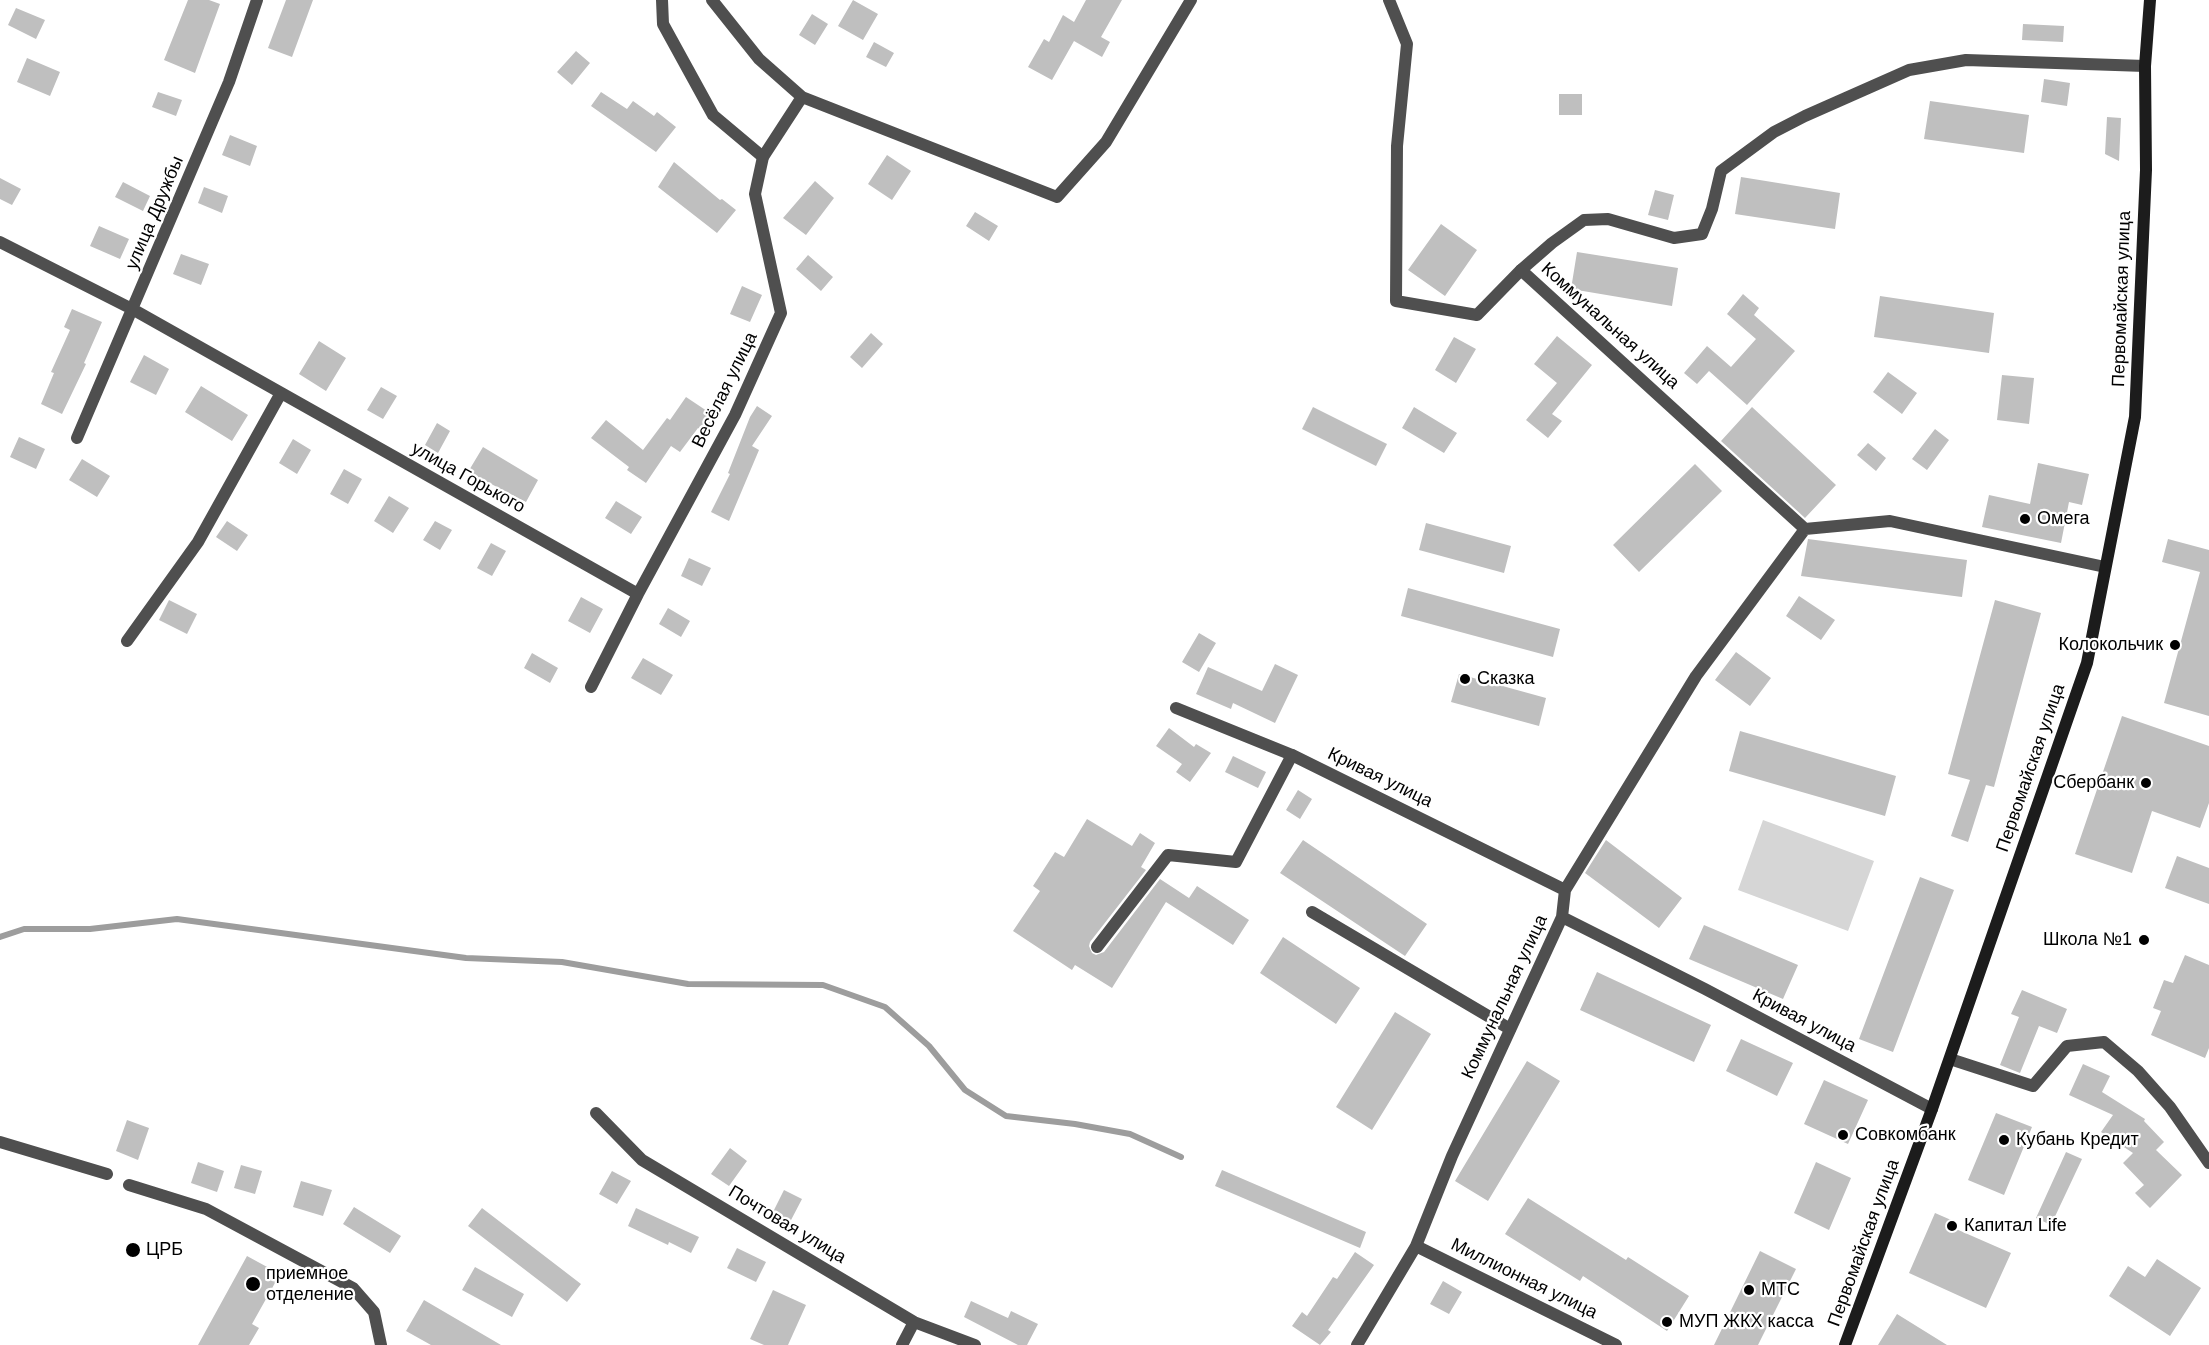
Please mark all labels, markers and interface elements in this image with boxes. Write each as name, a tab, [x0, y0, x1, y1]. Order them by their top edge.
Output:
street label: улица Дружбы	[121, 153, 189, 273]
street label: Первомайская улица	[2108, 211, 2136, 387]
street label: Коммунальная улица	[1536, 258, 1684, 394]
street label: Весёлая улица	[688, 329, 762, 451]
street label: улица Горького	[407, 438, 529, 518]
place label: Омега	[2037, 508, 2090, 530]
marker: Омега	[2018, 512, 2032, 526]
place label: Колокольчик	[2059, 634, 2163, 656]
marker: Колокольчик	[2168, 638, 2182, 652]
place label: Сказка	[1477, 668, 1535, 690]
marker: Сказка	[1458, 672, 1472, 686]
street label: Первомайская улица	[1992, 681, 2070, 855]
street label: Кривая улица	[1324, 743, 1436, 813]
place label: Сбербанк	[2053, 772, 2134, 794]
marker: Сбербанк	[2139, 776, 2153, 790]
street label: Коммунальная улица	[1458, 912, 1552, 1082]
place label: Школа №1	[2043, 929, 2132, 951]
marker: Школа №1	[2137, 933, 2151, 947]
street label: Кривая улица	[1749, 985, 1859, 1057]
place label: Совкомбанк	[1855, 1124, 1956, 1146]
marker: Совкомбанк	[1836, 1128, 1850, 1142]
place label: Кубань Кредит	[2016, 1129, 2139, 1151]
marker: Кубань Кредит	[1997, 1133, 2011, 1147]
street label: Первомайская улица	[1824, 1156, 1904, 1330]
street label: Почтовая улица	[724, 1181, 850, 1269]
place label: Капитал Life	[1964, 1215, 2067, 1237]
marker: Капитал Life	[1945, 1219, 1959, 1233]
street label: Миллионная улица	[1447, 1234, 1601, 1324]
place label: ЦРБ	[146, 1239, 183, 1261]
marker: ЦРБ	[124, 1241, 142, 1259]
place label: приемное отделение	[266, 1263, 354, 1306]
marker: приемное отделение	[244, 1275, 262, 1293]
place label: МТС	[1761, 1279, 1800, 1301]
marker: МТС	[1742, 1283, 1756, 1297]
place label: МУП ЖКХ касса	[1679, 1311, 1814, 1333]
marker: МУП ЖКХ касса	[1660, 1315, 1674, 1329]

